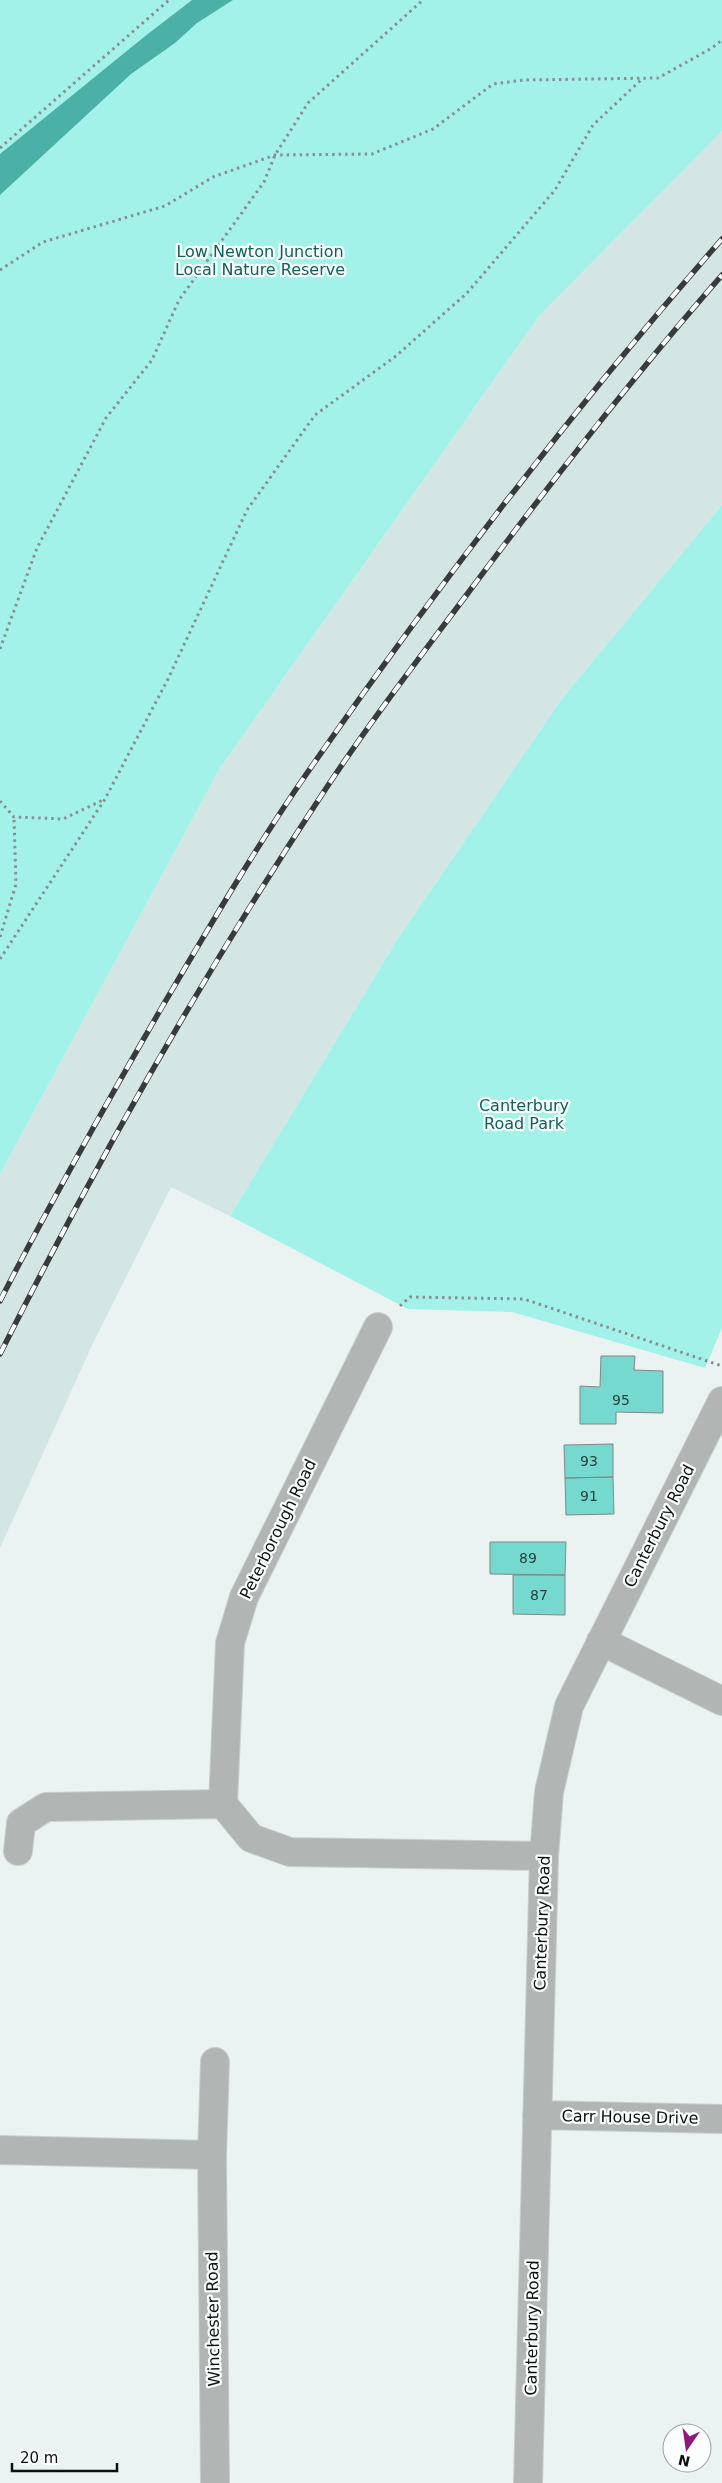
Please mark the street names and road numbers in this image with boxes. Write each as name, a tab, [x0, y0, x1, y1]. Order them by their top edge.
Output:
street label: Peterborough Road	[236, 1456, 320, 1602]
street label: Canterbury Road	[620, 1461, 698, 1591]
street label: Canterbury Road	[530, 1855, 554, 1991]
street label: Carr House Drive	[561, 2106, 699, 2128]
street label: Winchester Road	[202, 2251, 224, 2387]
street label: Canterbury Road	[521, 2260, 543, 2396]

